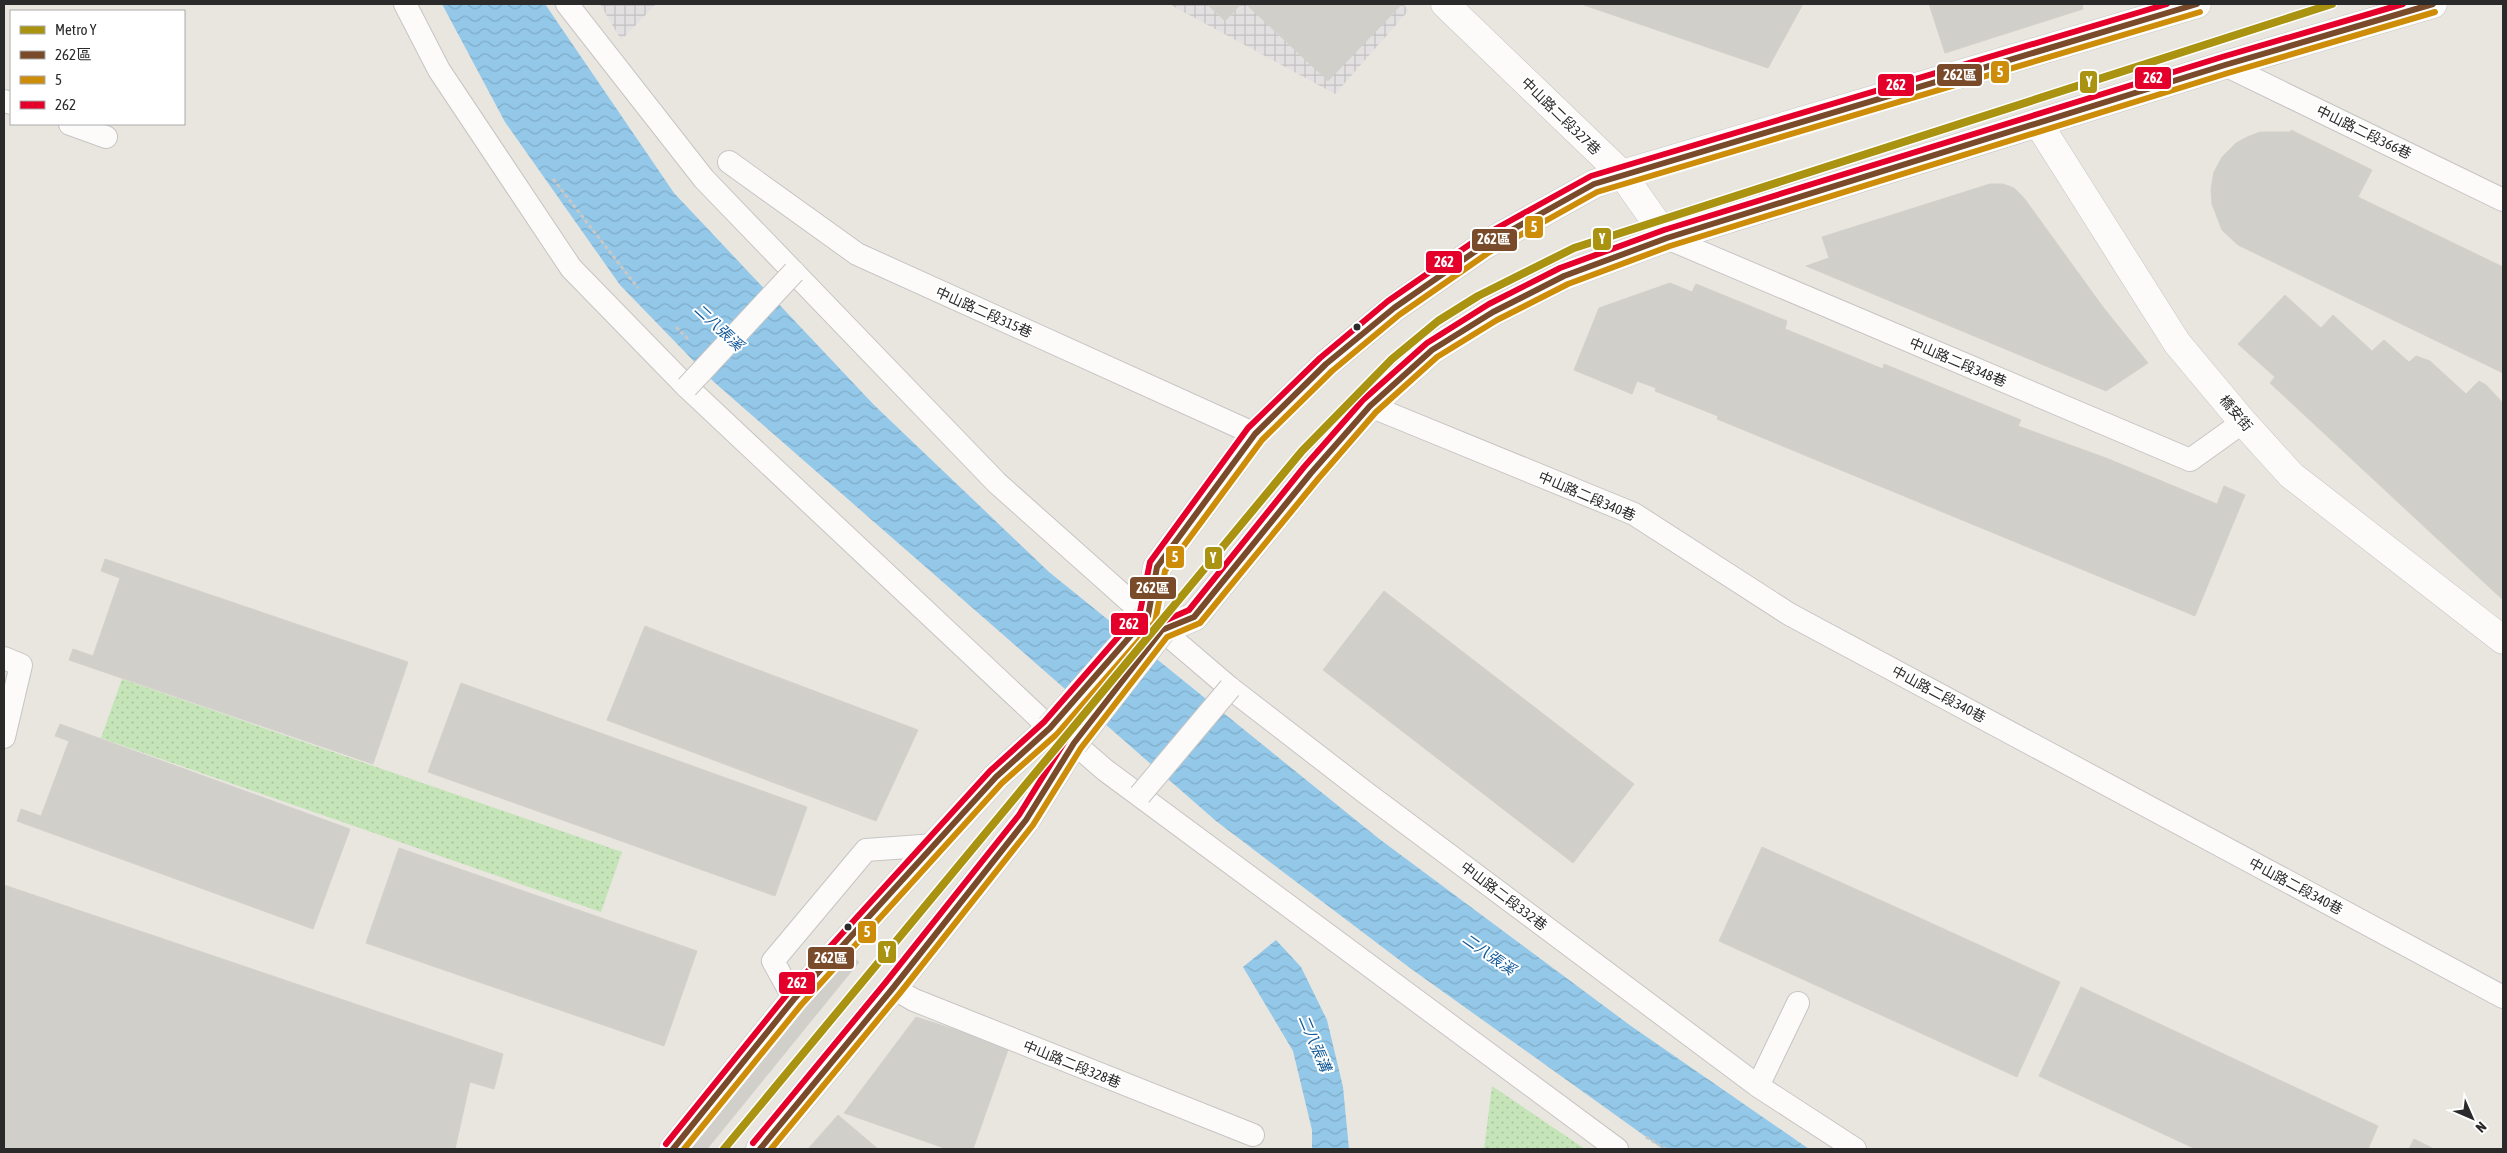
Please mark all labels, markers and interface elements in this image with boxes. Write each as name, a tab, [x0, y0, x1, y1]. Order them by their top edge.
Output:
legend	[10, 10, 185, 125]
text: Metro Y	[55, 21, 97, 38]
text: 262區	[55, 46, 91, 63]
line badge: 5	[1990, 60, 2010, 84]
line badge: 262區	[1936, 63, 1983, 87]
text: 5	[1997, 64, 2004, 80]
line badge: 262	[2134, 66, 2172, 90]
text: 262區	[1943, 67, 1977, 83]
line badge: Y	[2079, 70, 2098, 94]
text: 262	[2143, 70, 2163, 86]
text: 5	[55, 71, 62, 88]
line badge: 262	[1877, 73, 1915, 97]
street label: 中山路二段327巷	[1518, 74, 1604, 158]
text: Y	[2085, 74, 2093, 90]
text: 262	[1886, 77, 1906, 93]
text: 262	[55, 96, 76, 113]
street label: 中山路二段366巷	[2314, 102, 2414, 162]
line badge: 5	[1524, 215, 1544, 239]
text: 5	[1531, 219, 1538, 235]
line badge: Y	[1592, 227, 1612, 251]
line badge: 262區	[1471, 228, 1518, 252]
text: 262區	[1477, 231, 1511, 247]
text: Y	[1598, 231, 1606, 247]
line badge: 262	[1425, 250, 1463, 274]
text: 262	[1434, 254, 1454, 270]
street label: 中山路二段315巷	[933, 284, 1035, 340]
water label: 二八張溪	[691, 300, 748, 355]
unlabelled marker	[1352, 322, 1362, 332]
street label: 中山路二段348巷	[1907, 334, 2009, 390]
street label: 橋安街	[2216, 392, 2256, 434]
street label: 中山路二段340巷	[1536, 468, 1638, 524]
line badge: 5	[1165, 545, 1185, 569]
line badge: Y	[1204, 546, 1223, 570]
text: 5	[1172, 549, 1179, 565]
text: Y	[1209, 550, 1217, 566]
line badge: 262區	[1129, 576, 1177, 600]
text: 262區	[1136, 580, 1170, 596]
line badge: 262	[1110, 612, 1149, 636]
text: 262	[1119, 616, 1139, 632]
street label: 中山路二段340巷	[1889, 663, 1989, 725]
street label: 中山路二段340巷	[2246, 855, 2346, 917]
street label: 中山路二段332巷	[1458, 858, 1550, 934]
line badge: 5	[857, 920, 877, 944]
unlabelled marker	[843, 922, 853, 932]
text: 5	[864, 924, 871, 940]
water label: 二八張溪	[1460, 930, 1520, 979]
line badge: Y	[877, 940, 897, 964]
text: Y	[883, 944, 891, 960]
line badge: 262區	[807, 946, 855, 970]
text: 262區	[814, 950, 848, 966]
line badge: 262	[778, 971, 816, 995]
text: 262	[787, 975, 807, 991]
water label: 二八張溝	[1295, 1012, 1335, 1076]
street label: 中山路二段328巷	[1021, 1037, 1123, 1091]
north arrow	[2447, 1093, 2497, 1143]
text: N	[2473, 1119, 2490, 1136]

